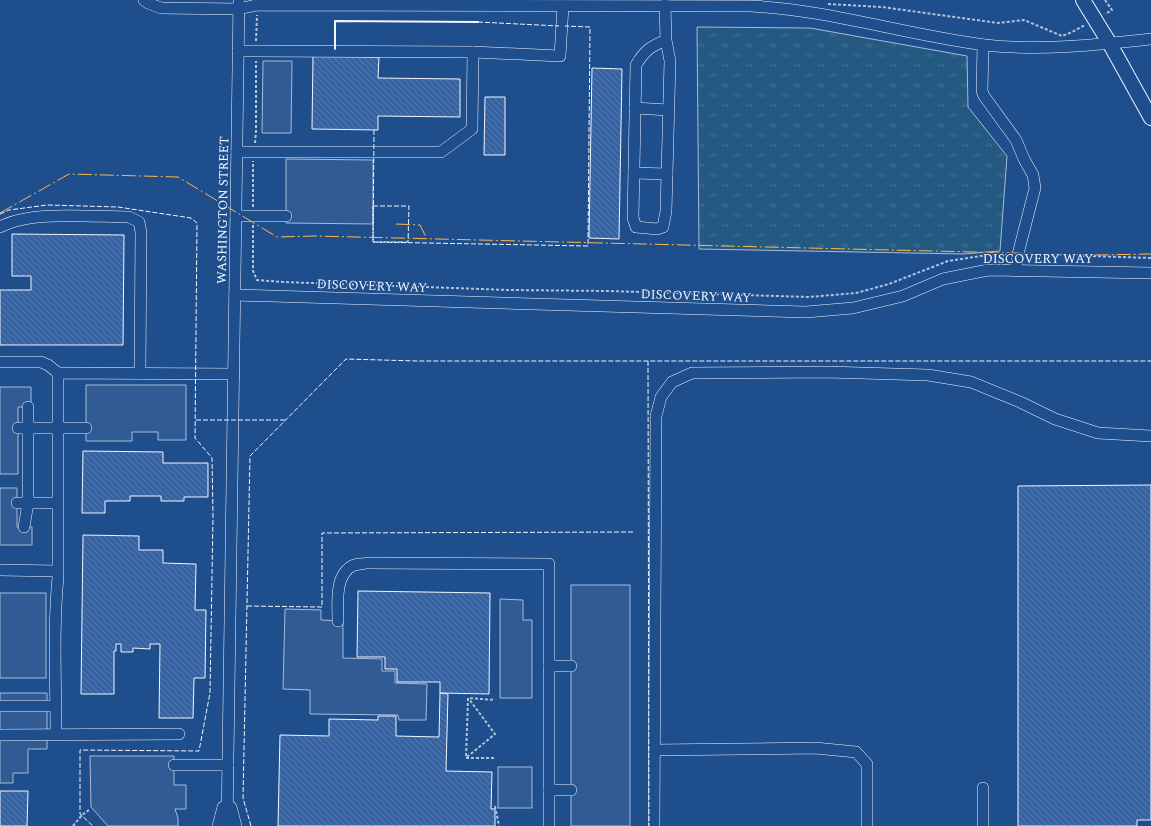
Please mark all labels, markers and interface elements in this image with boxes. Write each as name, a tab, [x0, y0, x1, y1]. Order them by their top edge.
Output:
street label: WASHINGTON STREET	[212, 136, 234, 284]
street label: DISCOVERY WAY	[983, 249, 1093, 269]
street label: DISCOVERY WAY	[316, 274, 428, 298]
street label: DISCOVERY WAY	[640, 284, 752, 308]

